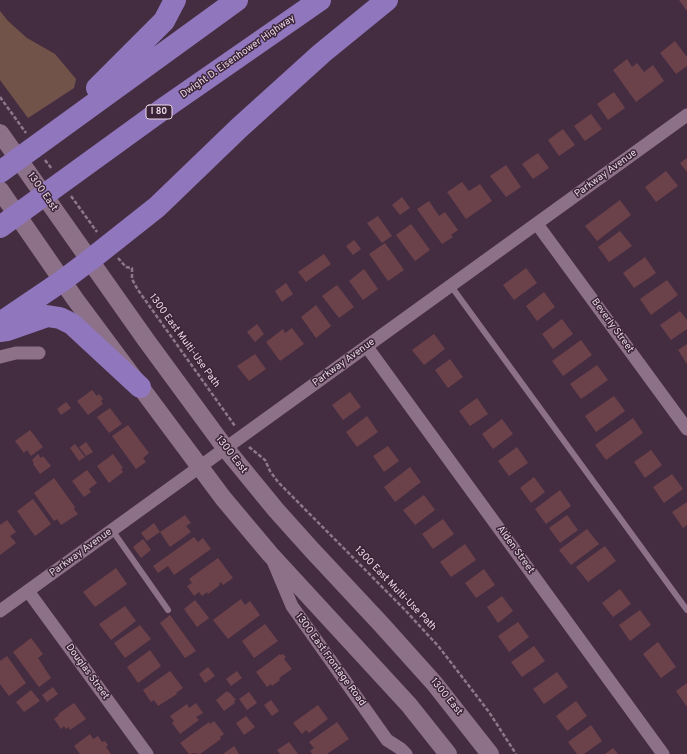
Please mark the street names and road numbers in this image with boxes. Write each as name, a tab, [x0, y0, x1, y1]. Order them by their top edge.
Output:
street label: Dwight D. Eisenhower Highway	[178, 13, 298, 101]
road number: I 80	[146, 105, 172, 119]
street label: Parkway Avenue	[573, 147, 639, 201]
street label: 1300 East	[24, 170, 60, 214]
street label: 1300 East Multi-Use Path	[146, 292, 222, 390]
street label: Beverly Street	[588, 297, 636, 355]
street label: Parkway Avenue	[311, 336, 377, 390]
street label: 1300 East	[213, 434, 249, 476]
street label: Alden Street	[494, 524, 536, 576]
street label: Parkway Avenue	[48, 526, 114, 580]
street label: 1300 East Multi-Use Path	[352, 544, 438, 634]
street label: 1300 East Frontage Road	[292, 611, 368, 709]
street label: Douglas Street	[63, 642, 111, 702]
street label: 1300 East	[427, 676, 465, 718]

